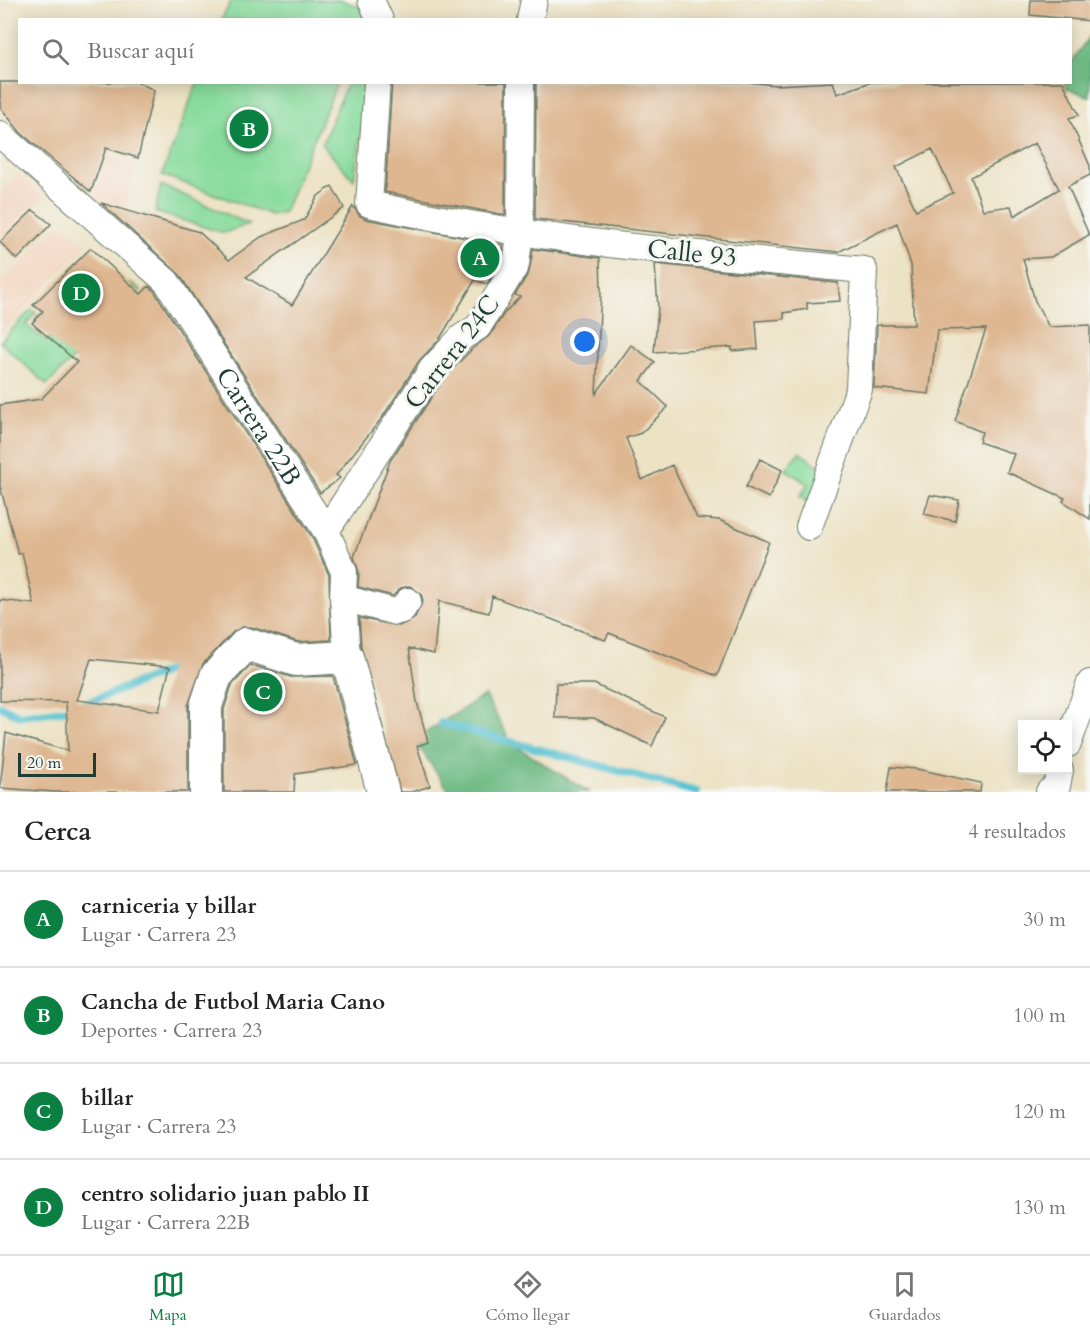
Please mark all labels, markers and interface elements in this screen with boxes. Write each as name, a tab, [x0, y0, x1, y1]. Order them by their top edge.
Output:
search box	[18, 18, 1072, 84]
icon: search	[39, 35, 72, 68]
text: Buscar aquí	[87, 36, 194, 66]
pin: B	[230, 106, 268, 152]
street label: Calle 93	[646, 231, 738, 275]
pin: A	[460, 236, 500, 280]
pin: D	[62, 270, 100, 316]
street label: Carrera 24C	[396, 288, 508, 416]
your location	[570, 327, 599, 356]
street label: Carrera 22B	[208, 360, 310, 492]
pin: C	[244, 670, 282, 714]
map controls	[1018, 720, 1072, 774]
button: locate	[1018, 720, 1072, 774]
scale bar	[18, 750, 96, 778]
text: 20 m	[27, 752, 61, 774]
text: Cerca	[24, 814, 91, 849]
text: 4 resultados	[968, 818, 1066, 845]
text: carniceria y billar	[81, 891, 256, 921]
text: A	[36, 906, 51, 933]
text: 30 m	[1023, 906, 1066, 933]
text: Lugar · Carrera 23	[81, 921, 236, 948]
text: Cancha de Futbol Maria Cano	[81, 987, 385, 1017]
text: B	[36, 1002, 51, 1029]
text: 100 m	[1013, 1002, 1066, 1029]
text: Deportes · Carrera 23	[81, 1017, 262, 1044]
text: billar	[81, 1083, 133, 1113]
text: C	[36, 1098, 51, 1125]
text: 120 m	[1013, 1098, 1066, 1125]
text: Lugar · Carrera 23	[81, 1113, 236, 1140]
text: centro solidario juan pablo II	[81, 1179, 370, 1209]
text: D	[35, 1194, 52, 1221]
text: 130 m	[1013, 1194, 1066, 1221]
text: Lugar · Carrera 22B	[81, 1209, 250, 1236]
tab: Mapa	[149, 1268, 187, 1326]
tab: Cómo llegar	[485, 1268, 570, 1326]
tab: Guardados	[869, 1268, 941, 1326]

